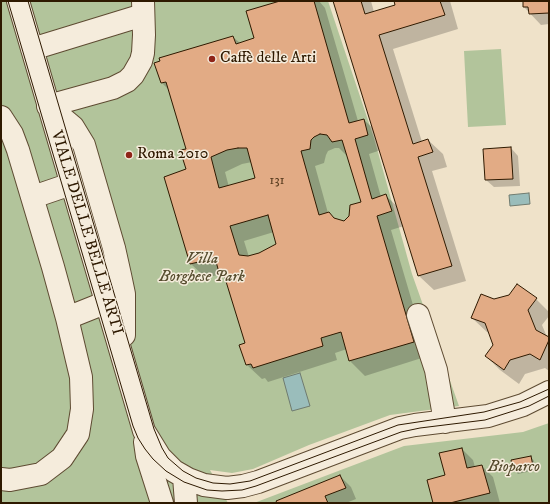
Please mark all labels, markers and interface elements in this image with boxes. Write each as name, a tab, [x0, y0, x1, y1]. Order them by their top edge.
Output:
place label: Caffè delle Arti	[220, 49, 316, 69]
marker: Caffè delle Arti	[207, 54, 217, 64]
street label: VIALE DELLE BELLE ARTI	[46, 128, 126, 338]
place label: Roma 2010	[137, 145, 208, 165]
marker: Roma 2010	[124, 150, 134, 160]
house number: 131	[269, 173, 285, 189]
park label: Villa Borghese Park	[159, 250, 245, 288]
park label: Bioparco	[488, 458, 540, 478]

